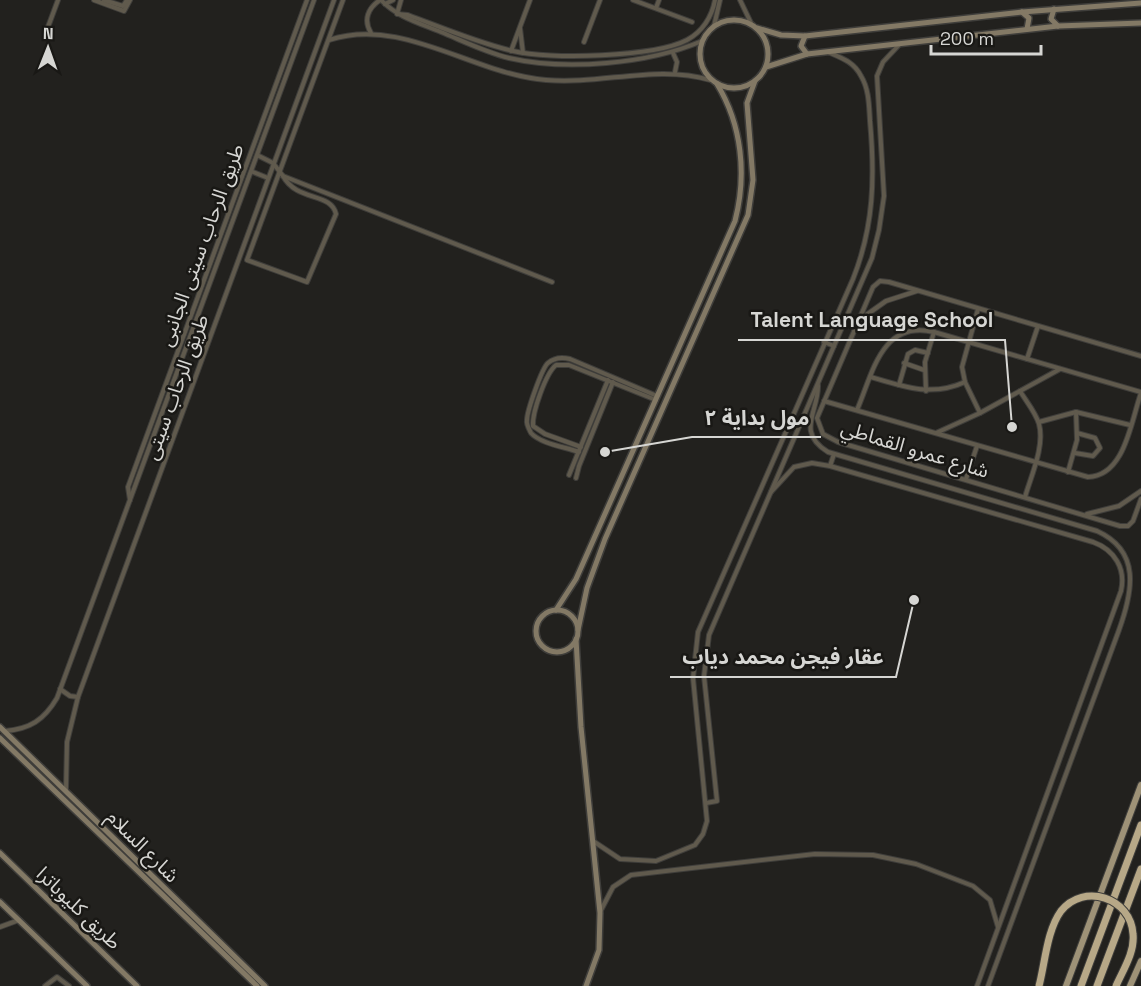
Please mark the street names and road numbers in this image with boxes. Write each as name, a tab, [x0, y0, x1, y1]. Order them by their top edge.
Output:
street label: طريق الرحاب سيتى الجانبى	[152, 140, 250, 350]
street label: طريق الرحاب سيتى	[138, 311, 214, 463]
street label: شارع عمرو القماطي	[837, 414, 992, 486]
street label: شارع السلام	[100, 804, 185, 889]
street label: طريق كليوباترا	[31, 861, 127, 955]

